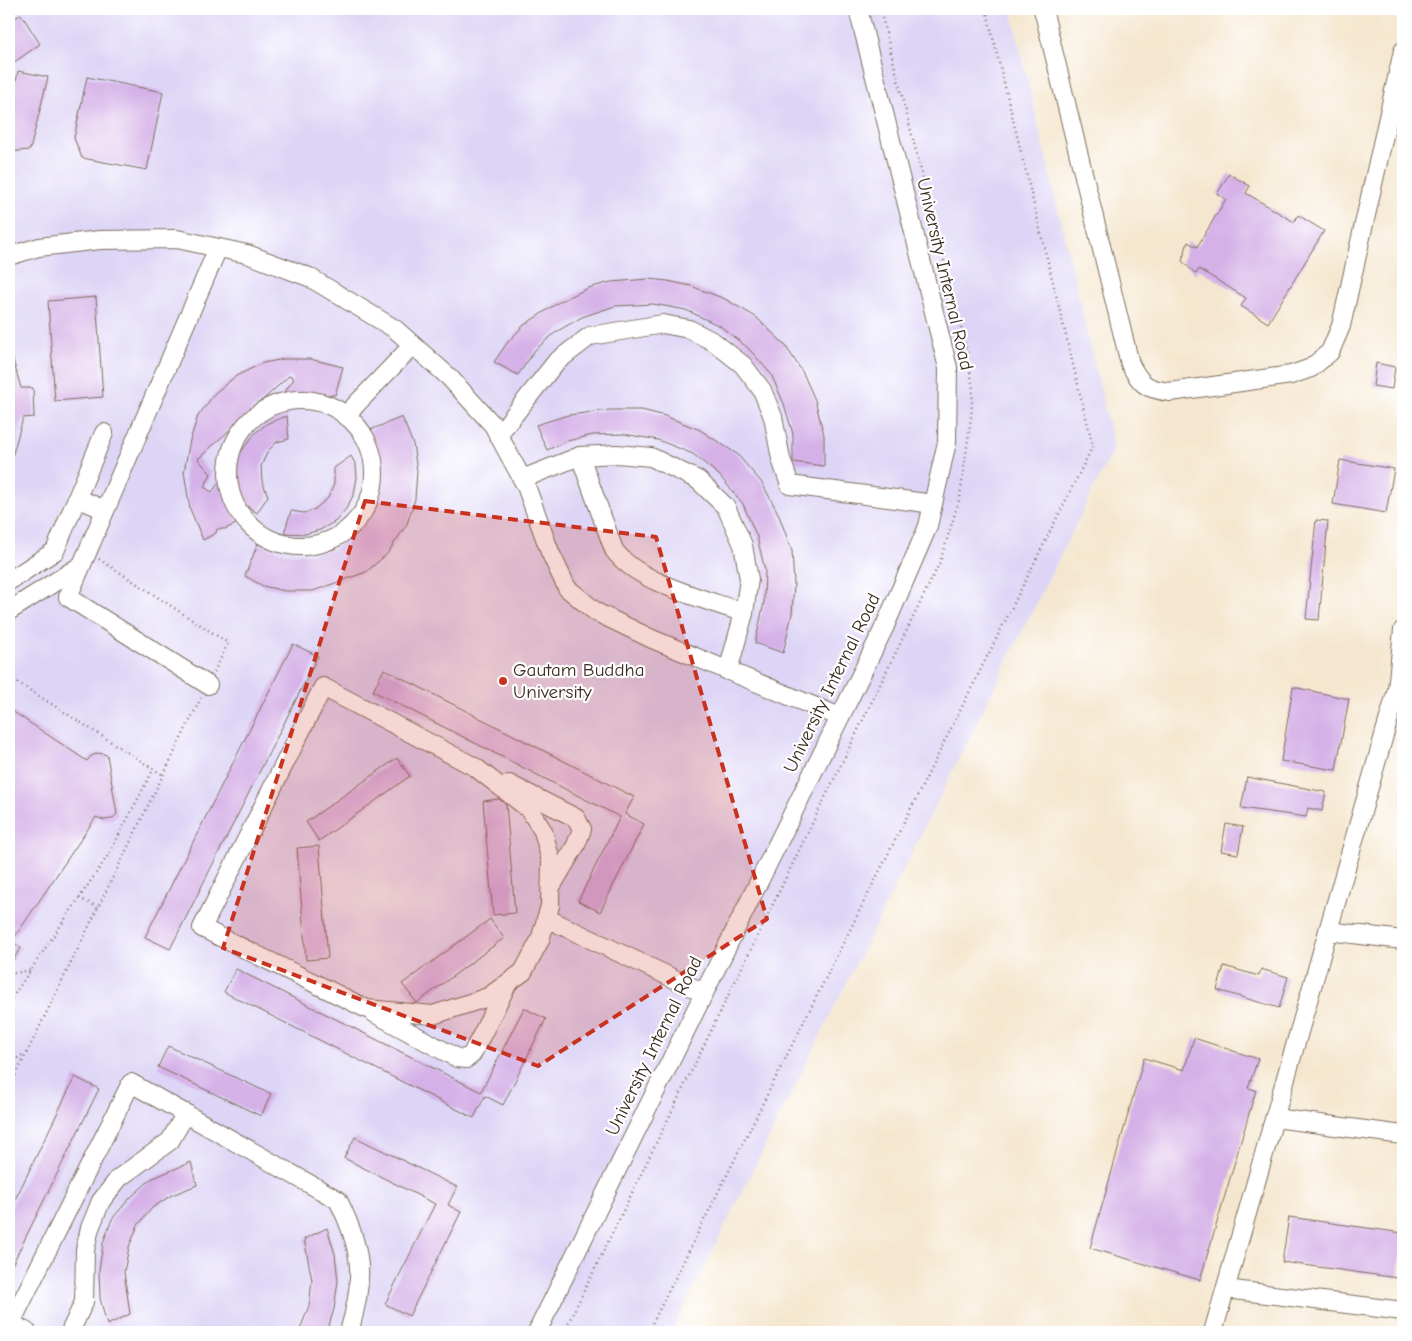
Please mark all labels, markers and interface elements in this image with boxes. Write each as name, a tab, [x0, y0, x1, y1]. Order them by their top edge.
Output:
street label: University Internal Road	[912, 176, 978, 372]
street label: University Internal Road	[779, 590, 885, 776]
place label: Gautam Buddha University	[513, 659, 644, 703]
marker: Gautam Buddha University	[497, 675, 509, 687]
street label: University Internal Road	[601, 953, 707, 1139]

